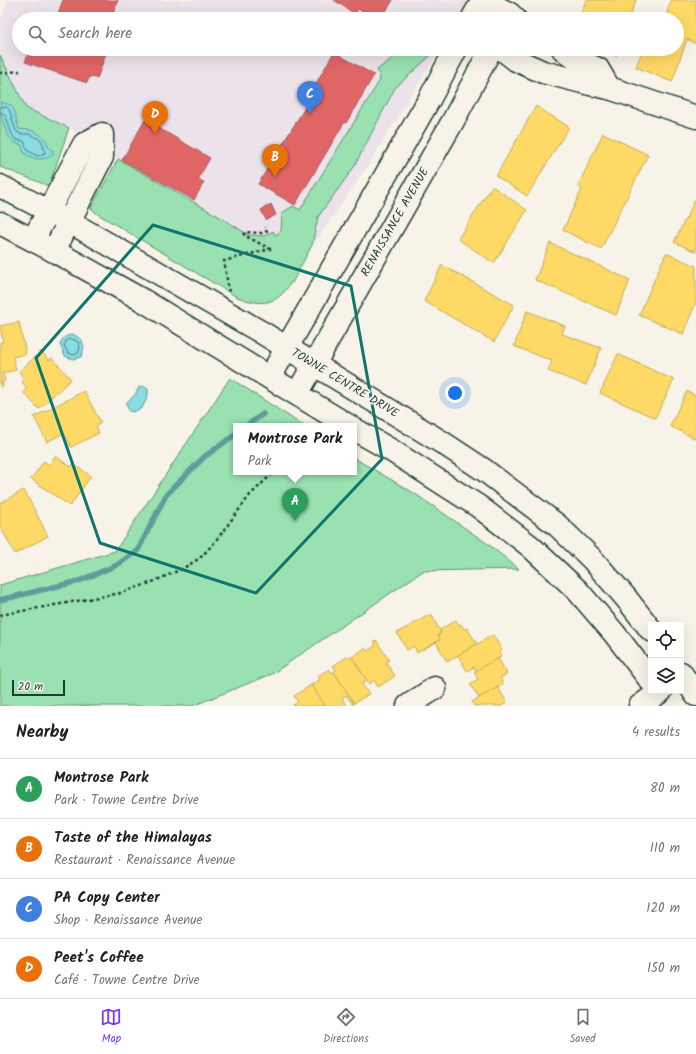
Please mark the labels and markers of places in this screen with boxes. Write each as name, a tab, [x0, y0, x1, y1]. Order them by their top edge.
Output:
pin: C	[297, 81, 323, 114]
pin: D	[142, 101, 168, 134]
pin: B	[262, 144, 288, 177]
pin: A	[282, 488, 308, 521]

